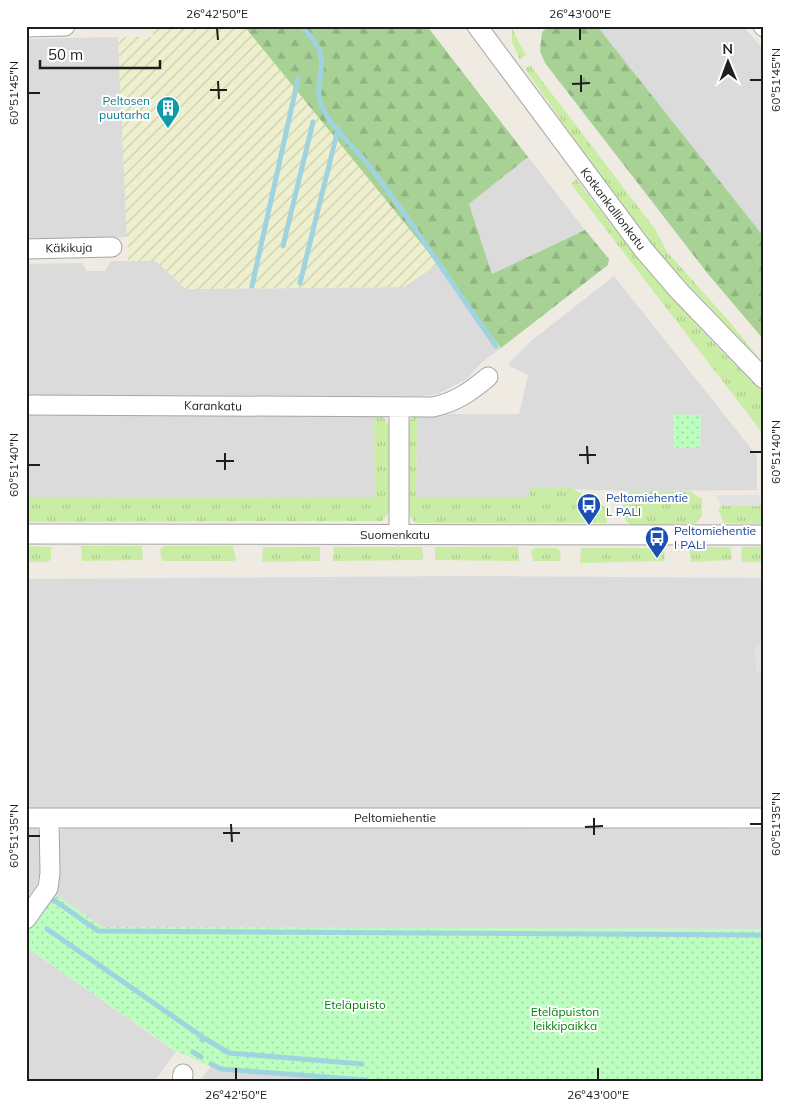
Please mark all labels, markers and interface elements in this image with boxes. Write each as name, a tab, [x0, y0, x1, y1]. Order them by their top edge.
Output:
text: 26°42'50"E	[186, 6, 248, 21]
text: 26°43'00"E	[549, 6, 611, 21]
scale bar	[40, 38, 160, 70]
north arrow	[702, 38, 752, 88]
text: N	[722, 40, 733, 58]
text: 50 m	[48, 45, 83, 64]
text: 60°51'45"N	[768, 48, 783, 112]
text: 60°51'45"N	[6, 61, 21, 125]
place label: Peltosen puutarha	[99, 93, 150, 122]
building icon: Peltosen puutarha	[155, 95, 181, 129]
street label: Kotkankallionkatu	[578, 165, 649, 253]
street label: Käkikuja	[45, 240, 93, 255]
street label: Karankatu	[184, 397, 242, 414]
text: 60°51'40"N	[768, 420, 783, 484]
text: 60°51'40"N	[6, 433, 21, 497]
place label: Peltomiehentie L PALI	[606, 490, 688, 519]
bus stop icon: Peltomiehentie L PALI	[576, 492, 602, 526]
place label: Peltomiehentie I PALI	[674, 523, 756, 552]
bus stop icon: Peltomiehentie I PALI	[644, 525, 670, 559]
street label: Suomenkatu	[360, 527, 430, 542]
text: 60°51'35"N	[768, 792, 783, 856]
text: 60°51'35"N	[6, 804, 21, 868]
street label: Peltomiehentie	[354, 810, 436, 825]
park label: Eteläpuisto	[324, 997, 386, 1012]
park label: Eteläpuiston leikkipaikka	[531, 1004, 599, 1033]
text: 26°42'50"E	[205, 1087, 267, 1102]
text: 26°43'00"E	[567, 1087, 629, 1102]

